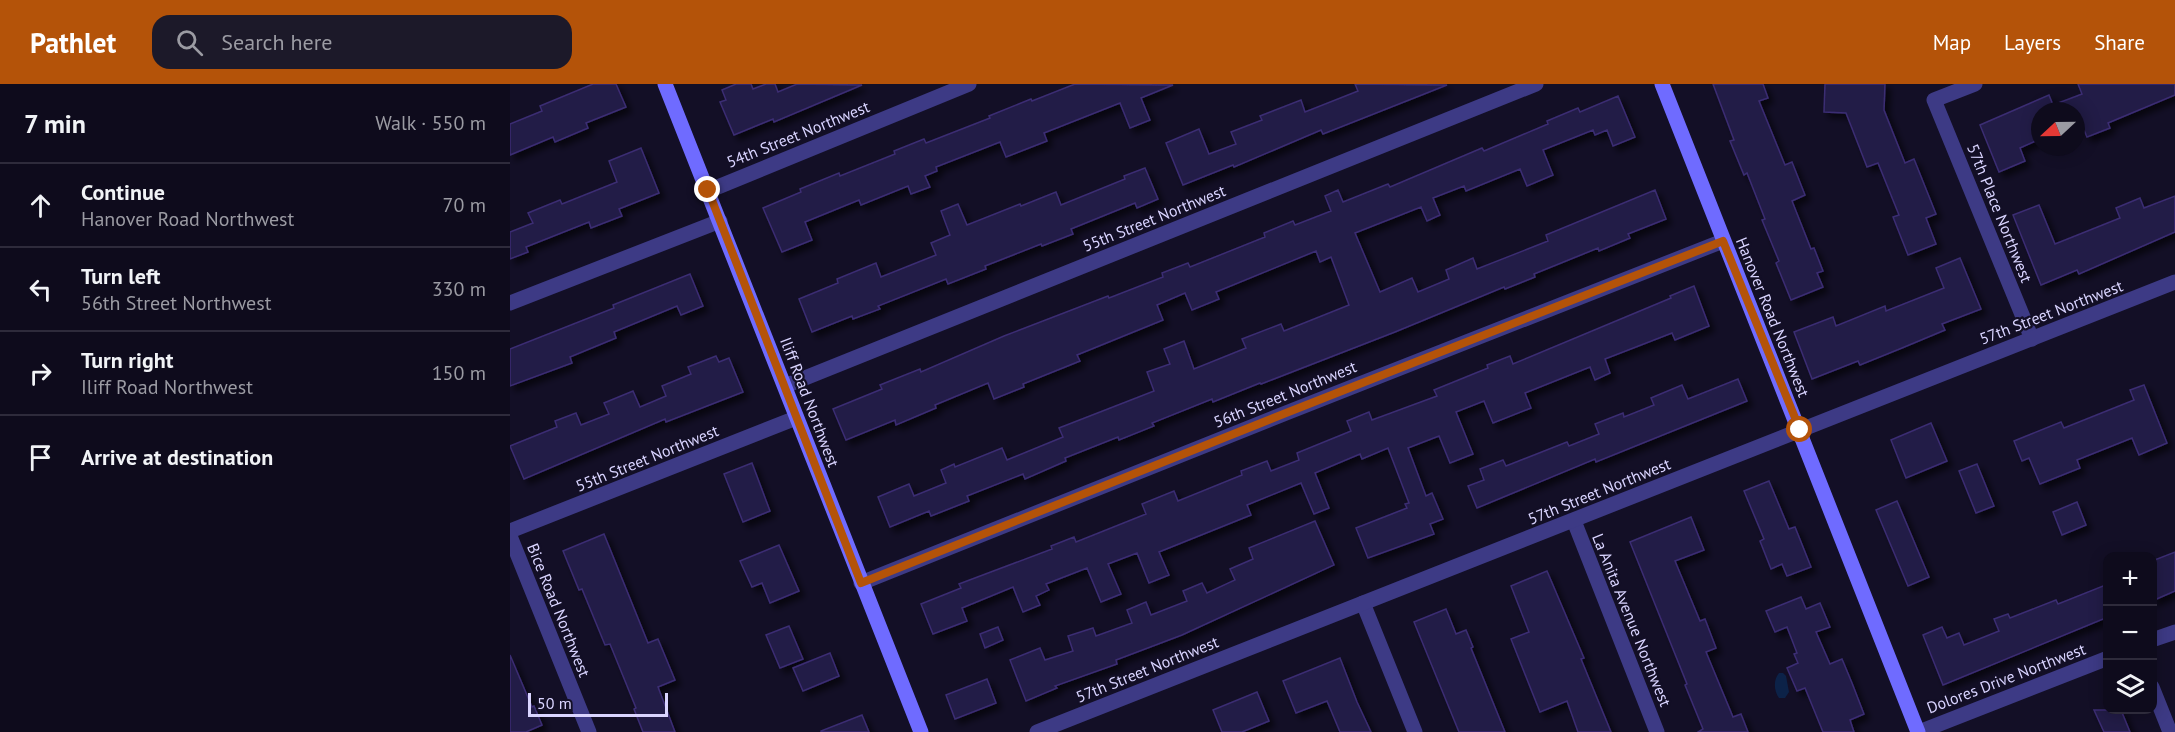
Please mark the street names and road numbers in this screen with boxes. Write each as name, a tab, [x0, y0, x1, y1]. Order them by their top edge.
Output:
street label: 54th Street Northwest	[724, 96, 873, 172]
street label: 57th Place Northwest	[1963, 141, 2037, 286]
street label: 55th Street Northwest	[1080, 180, 1229, 256]
street label: Hanover Road Northwest	[1732, 234, 1814, 400]
street label: 57th Street Northwest	[1976, 275, 2126, 349]
street label: Iliff Road Northwest	[776, 334, 844, 470]
street label: 56th Street Northwest	[1211, 356, 1360, 432]
street label: 55th Street Northwest	[573, 420, 722, 496]
street label: 57th Street Northwest	[1525, 453, 1674, 529]
street label: La Anita Avenue Northwest	[1588, 531, 1676, 710]
street label: Bice Road Northwest	[523, 540, 595, 680]
street label: 57th Street Northwest	[1073, 631, 1222, 707]
street label: Dolores Drive Northwest	[1924, 638, 2089, 717]

